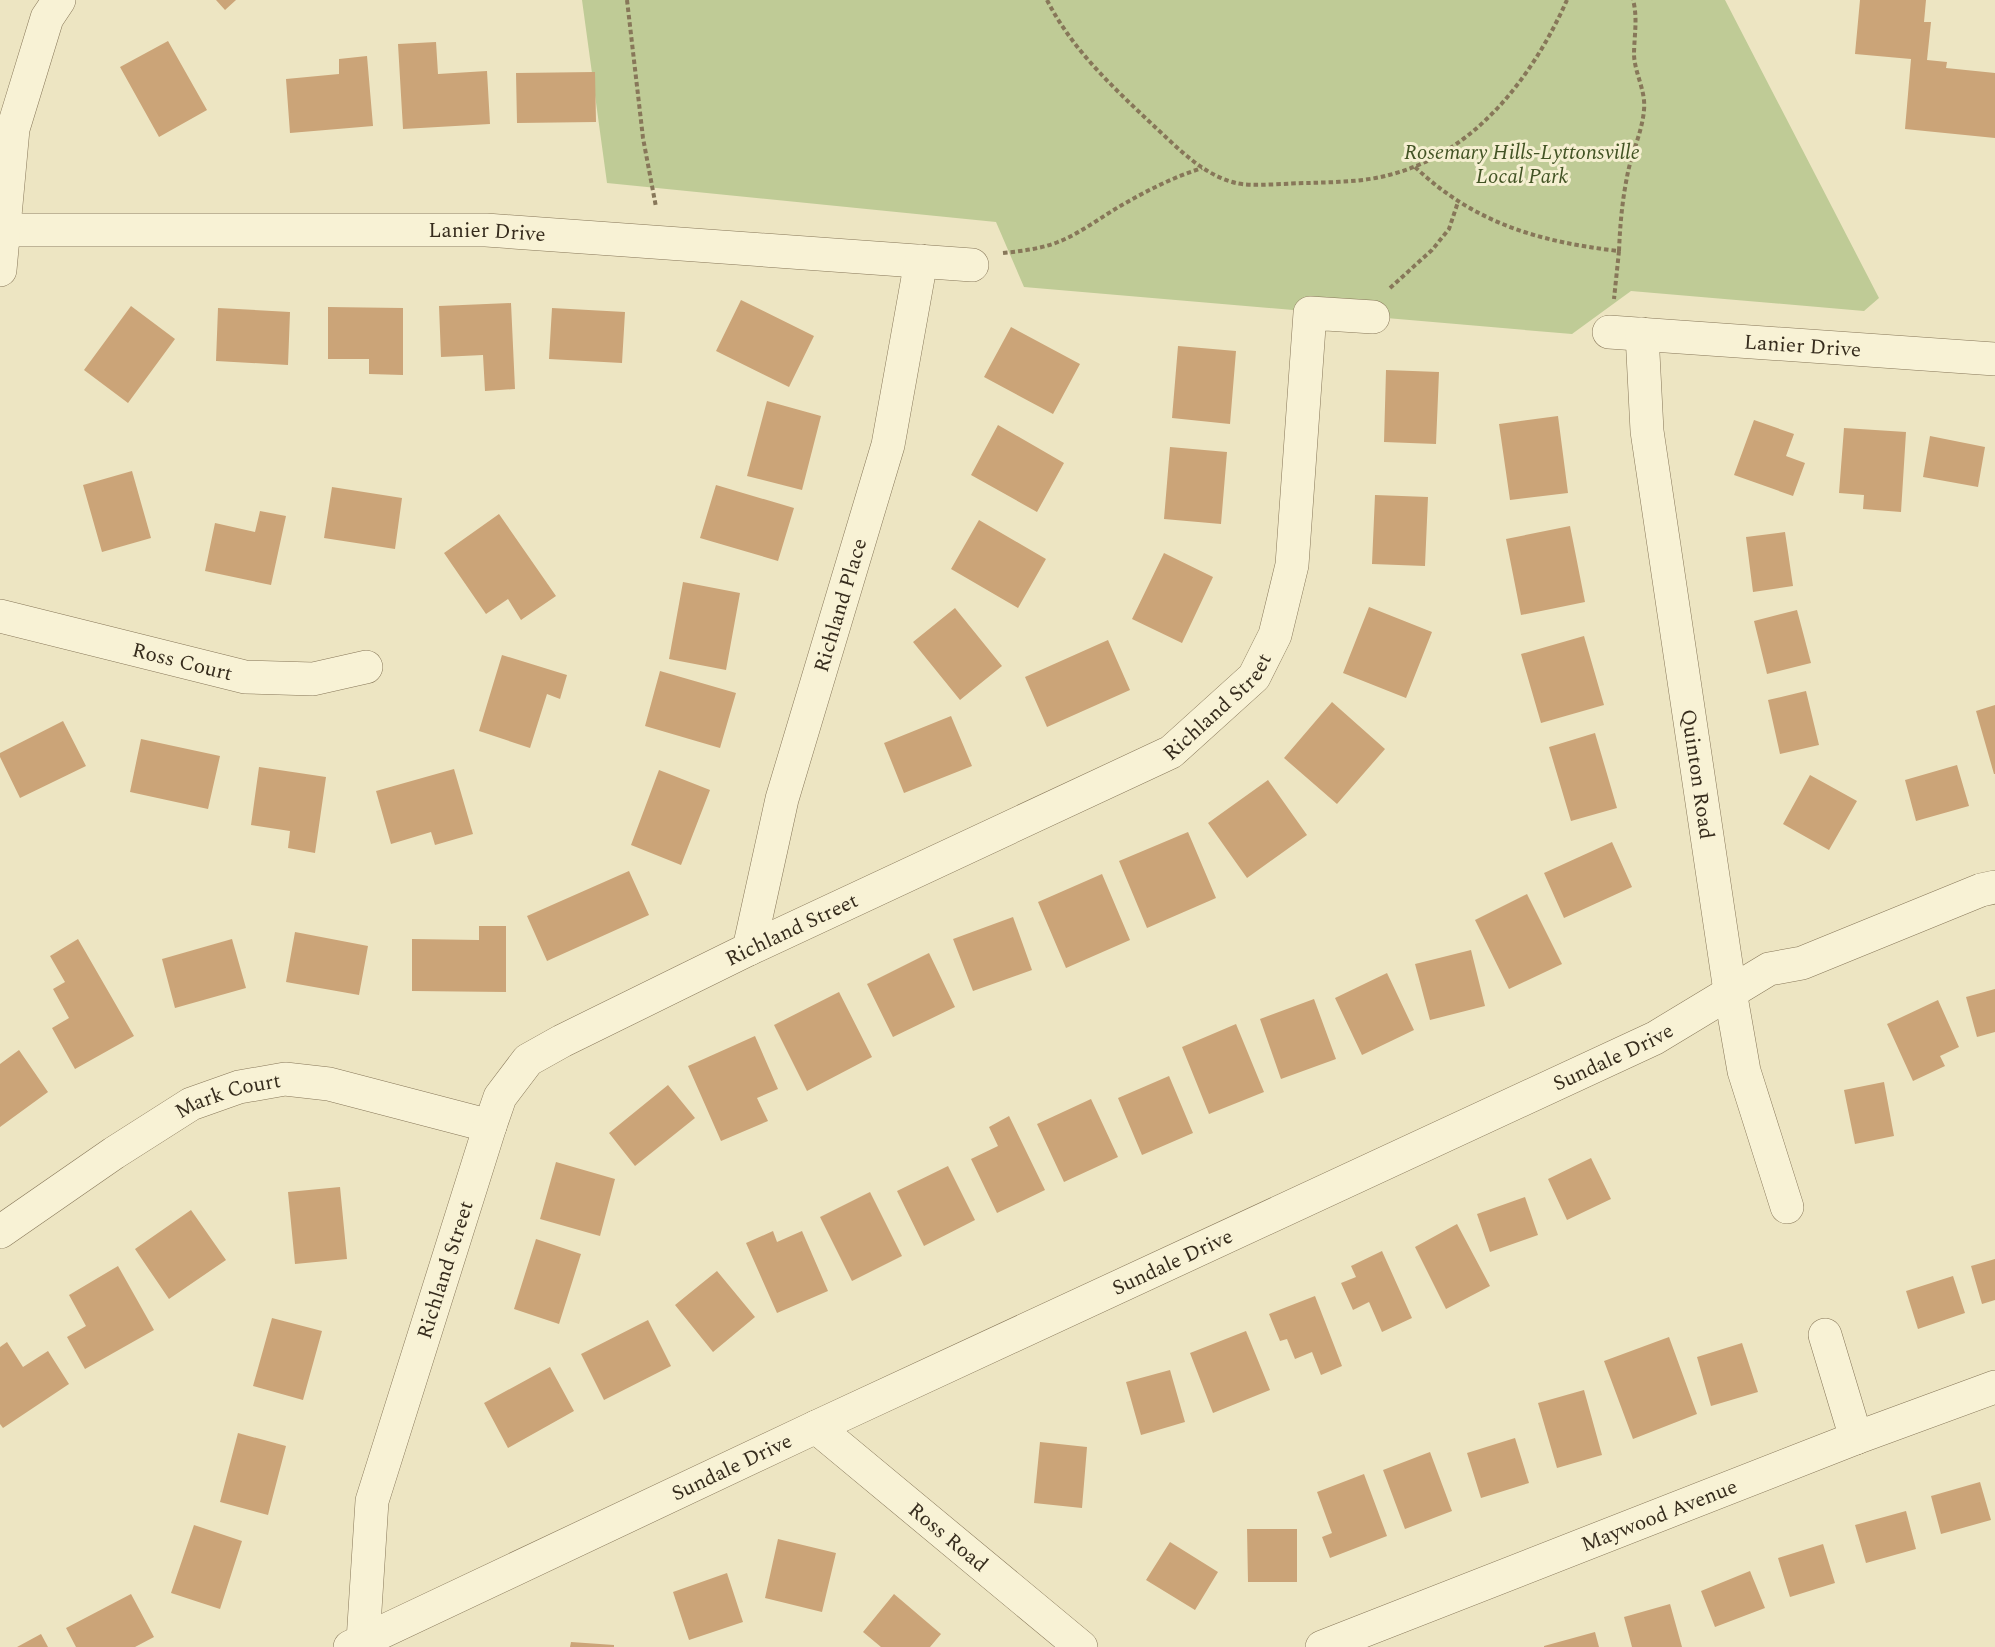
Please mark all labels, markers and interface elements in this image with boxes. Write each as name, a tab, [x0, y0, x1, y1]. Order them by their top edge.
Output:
park label: Rosemary Hills-Lyttonsville Local Park	[1404, 137, 1640, 193]
street label: Lanier Drive	[428, 215, 547, 251]
street label: Lanier Drive	[1743, 326, 1862, 367]
street label: Richland Place	[806, 534, 876, 676]
street label: Ross Court	[129, 634, 236, 690]
street label: Richland Street	[1156, 648, 1280, 769]
street label: Quinton Road	[1671, 707, 1722, 842]
street label: Richland Street	[720, 885, 864, 975]
street label: Sundale Drive	[1548, 1015, 1680, 1100]
street label: Mark Court	[169, 1065, 283, 1127]
street label: Richland Street	[409, 1197, 483, 1343]
street label: Sundale Drive	[1107, 1221, 1238, 1305]
street label: Sundale Drive	[666, 1425, 798, 1510]
street label: Maywood Avenue	[1577, 1471, 1742, 1561]
street label: Ross Road	[901, 1495, 995, 1581]

